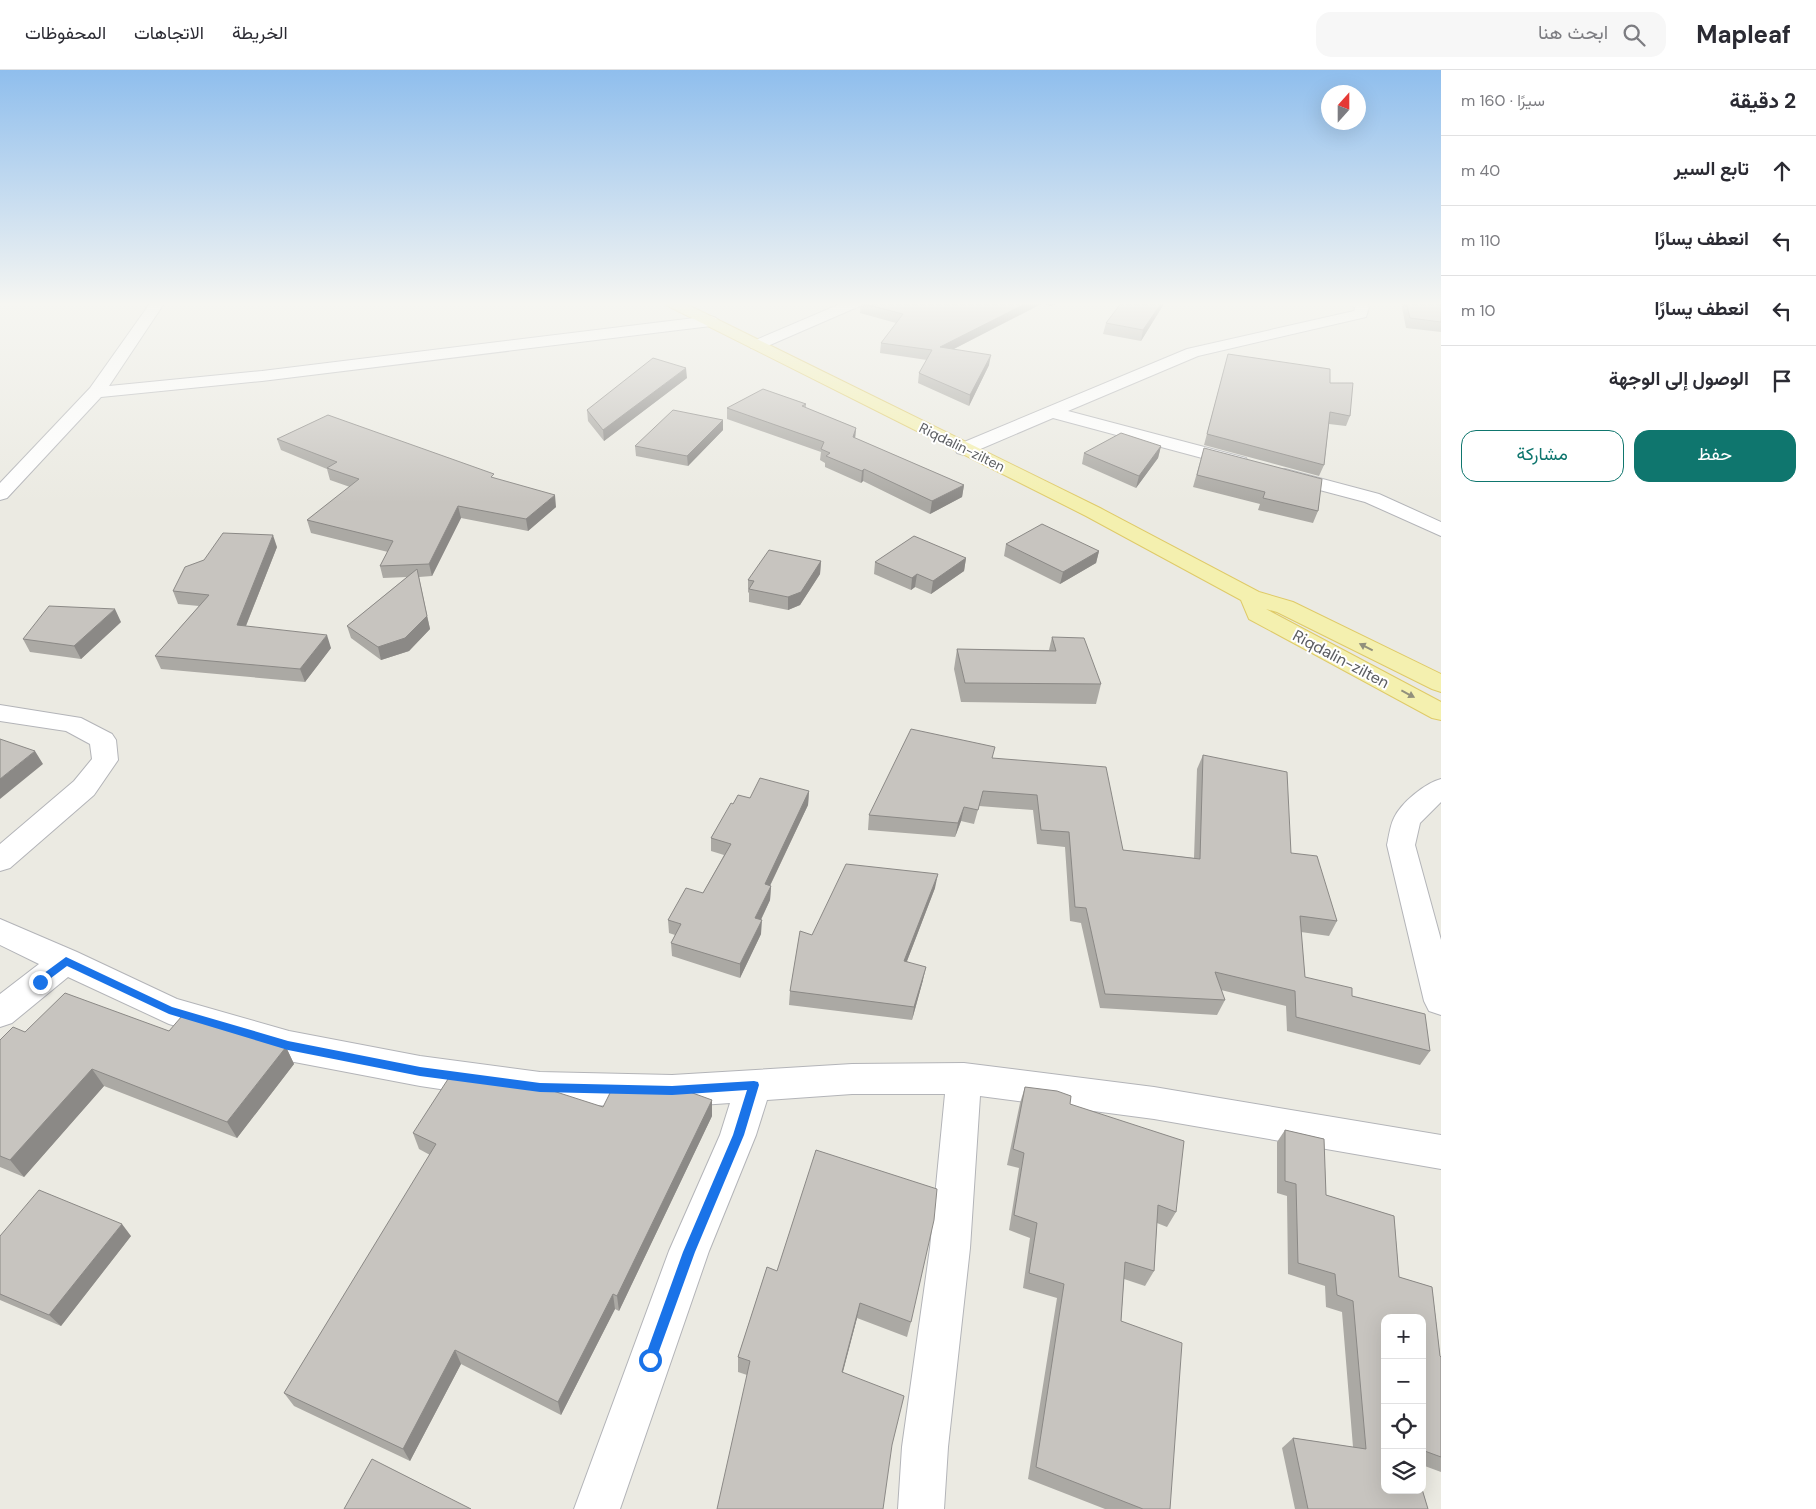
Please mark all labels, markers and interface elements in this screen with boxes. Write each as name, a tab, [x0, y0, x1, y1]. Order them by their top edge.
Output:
search box	[1316, 12, 1666, 57]
text: Mapleaf	[1696, 19, 1791, 50]
text: ابحث هنا	[1538, 20, 1608, 45]
text: المحفوظات	[25, 21, 106, 45]
text: الاتجاهات	[134, 21, 204, 45]
text: الخريطة	[232, 21, 288, 45]
icon: search	[1620, 21, 1648, 49]
north arrow	[1321, 85, 1366, 130]
text: 2 دقيقة	[1729, 87, 1796, 115]
text: سيرًا · 160 m	[1461, 90, 1545, 111]
text: تابع السير	[1674, 156, 1749, 181]
icon: ahead	[1768, 157, 1796, 185]
text: 40 m	[1461, 160, 1500, 181]
text: انعطف يسارًا	[1655, 226, 1749, 251]
icon: left	[1768, 227, 1796, 255]
text: 110 m	[1461, 230, 1500, 251]
text: انعطف يسارًا	[1655, 296, 1749, 321]
icon: left	[1768, 297, 1796, 325]
text: 10 m	[1461, 300, 1495, 321]
text: الوصول إلى الوجهة	[1609, 366, 1749, 391]
icon: arrive	[1768, 367, 1796, 395]
street label: Riqdalin-zilten	[916, 418, 1008, 476]
button: مشاركة	[1461, 430, 1624, 482]
button: حفظ	[1634, 430, 1796, 482]
street label: Riqdalin-zilten	[1289, 625, 1393, 693]
one-way arrow	[1359, 643, 1373, 651]
one-way arrow	[1400, 690, 1415, 698]
route end	[29, 971, 52, 994]
map controls	[1381, 1314, 1426, 1494]
button: +	[1381, 1314, 1426, 1359]
route start	[639, 1349, 662, 1372]
button: −	[1381, 1359, 1426, 1404]
button: locate	[1381, 1404, 1426, 1449]
button: layers	[1381, 1449, 1426, 1494]

